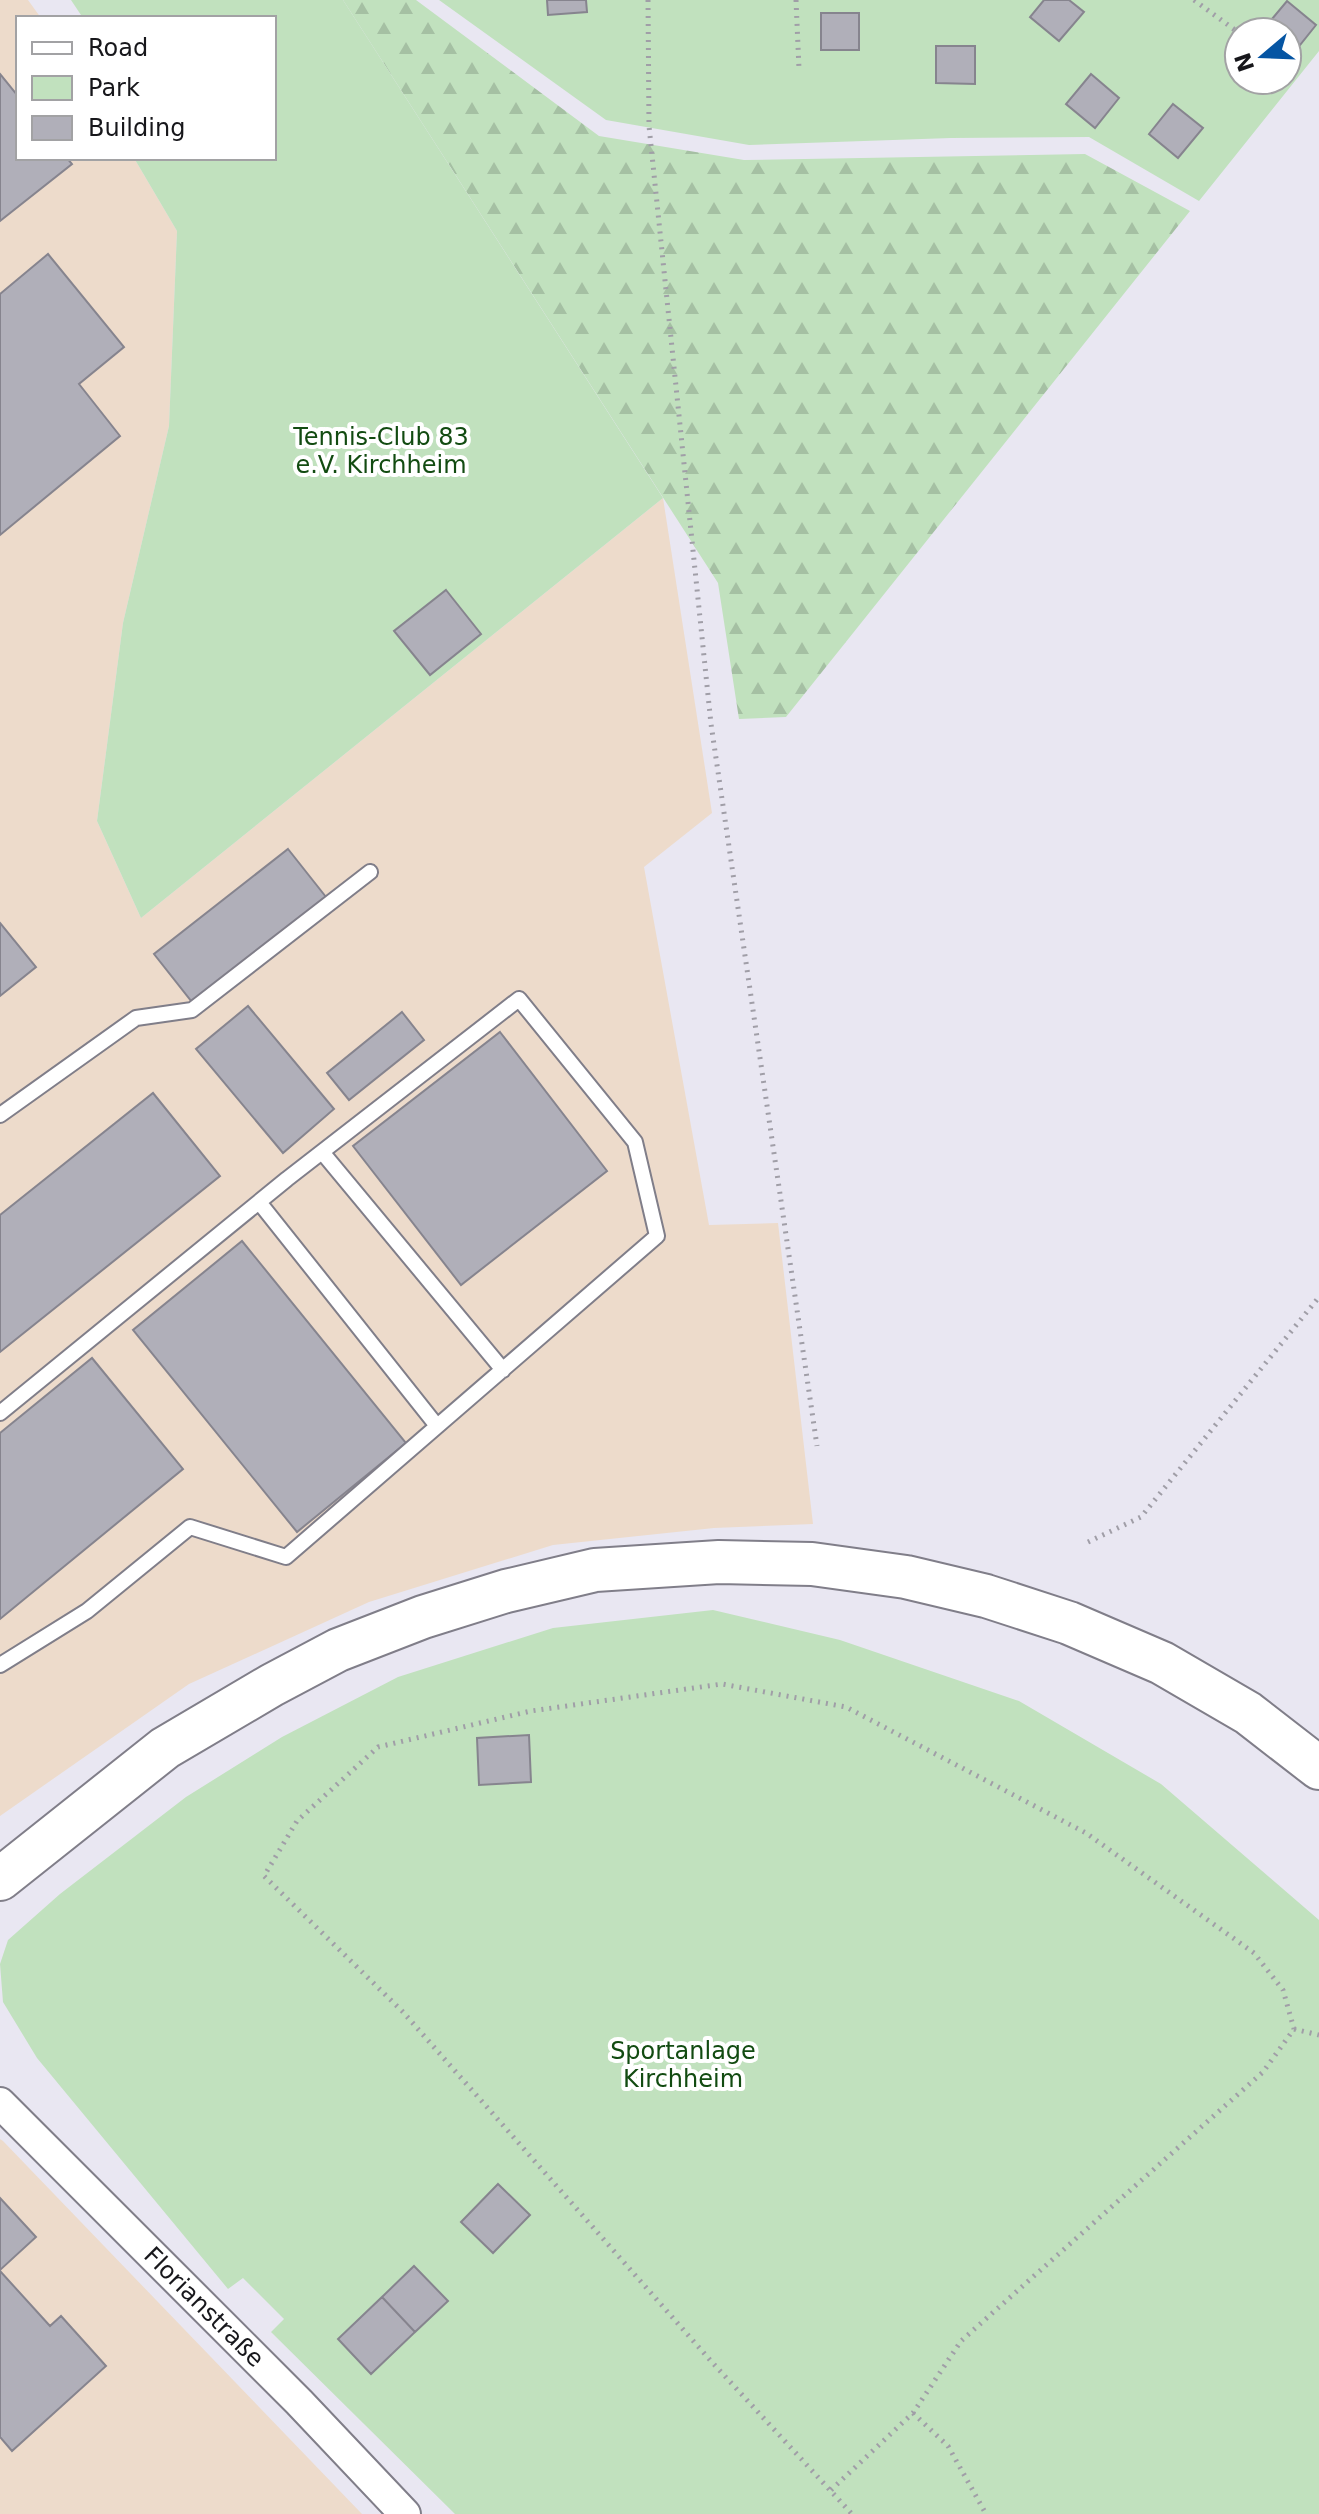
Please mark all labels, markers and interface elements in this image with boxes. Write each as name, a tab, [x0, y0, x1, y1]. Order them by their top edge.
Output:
legend	[16, 16, 276, 160]
north arrow	[1223, 16, 1303, 96]
text: Road	[88, 34, 148, 62]
text: N	[1230, 50, 1259, 75]
text: Park	[88, 74, 140, 102]
text: Building	[88, 114, 185, 142]
park label: Tennis-Club 83 e.V. Kirchheim	[292, 423, 469, 479]
park label: Sportanlage Kirchheim	[610, 2037, 756, 2093]
street label: Florianstraße	[138, 2241, 270, 2373]

